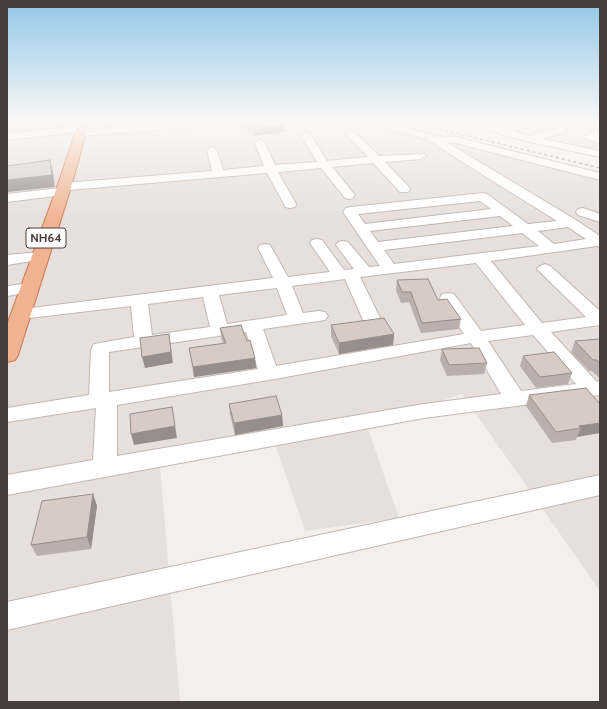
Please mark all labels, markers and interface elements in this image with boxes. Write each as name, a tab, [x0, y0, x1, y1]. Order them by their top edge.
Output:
road number: NH64	[26, 228, 66, 248]

